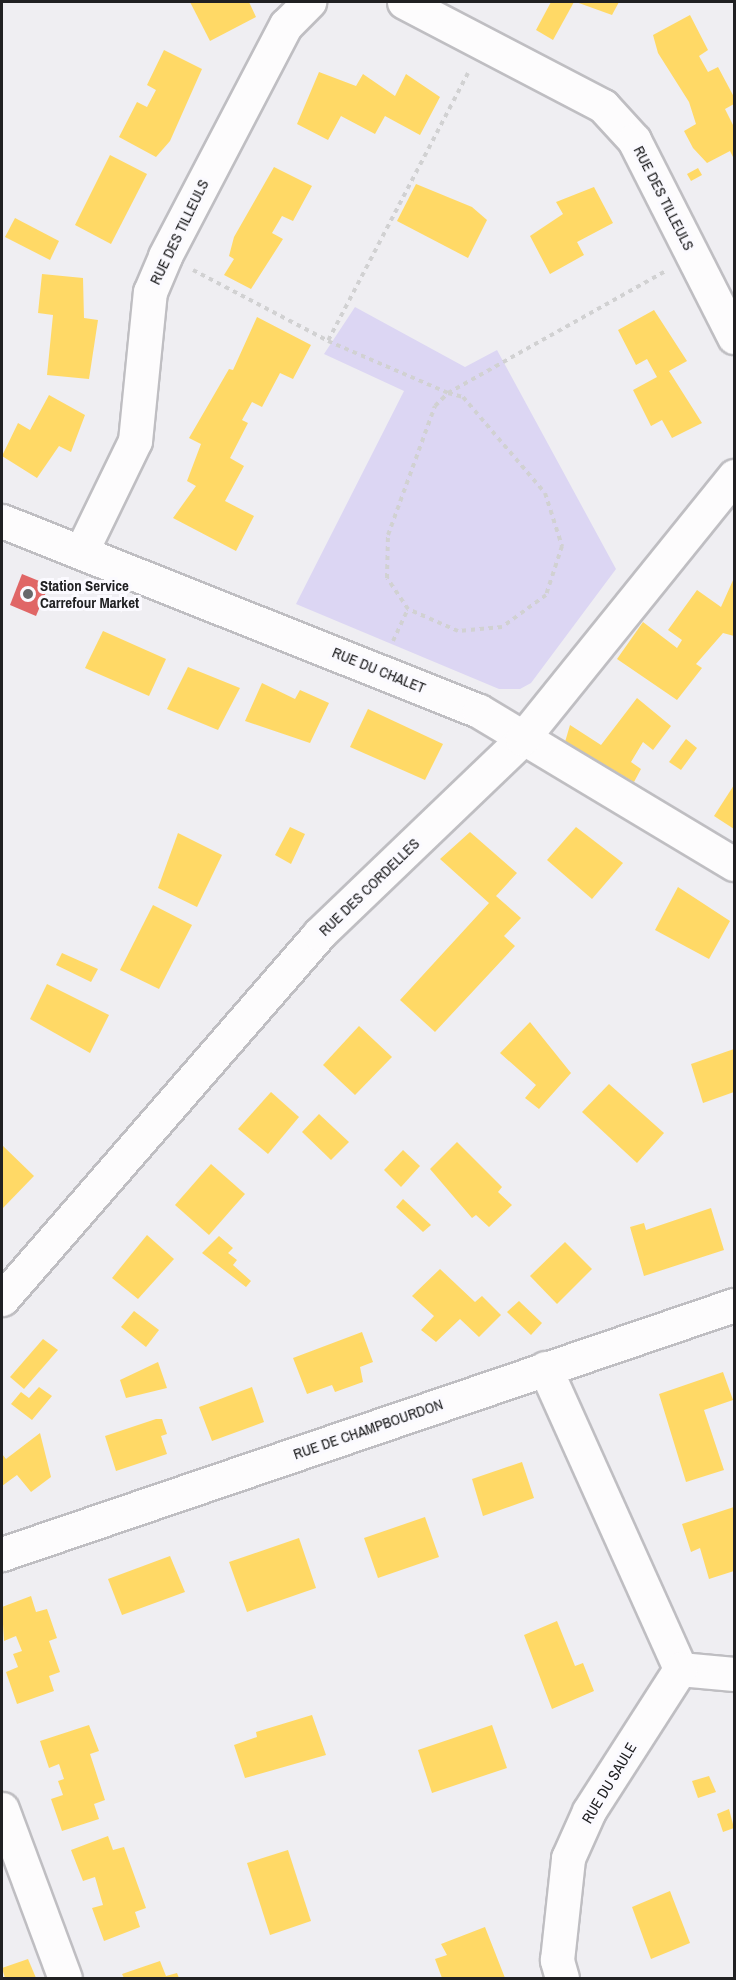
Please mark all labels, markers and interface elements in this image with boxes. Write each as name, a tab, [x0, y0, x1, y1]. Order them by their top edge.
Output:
street label: RUE DES TILLEULS	[630, 143, 698, 253]
street label: RUE DES TILLEULS	[146, 176, 212, 288]
place label: Station Service Carrefour Market	[40, 576, 139, 611]
marker: Station Service Carrefour Market	[21, 587, 35, 601]
street label: RUE DU CHALET	[330, 643, 428, 697]
street label: RUE DES CORDELLES	[315, 834, 423, 940]
street label: RUE DE CHAMPBOURDON	[291, 1395, 445, 1463]
street label: RUE DU SAULE	[578, 1739, 640, 1827]

